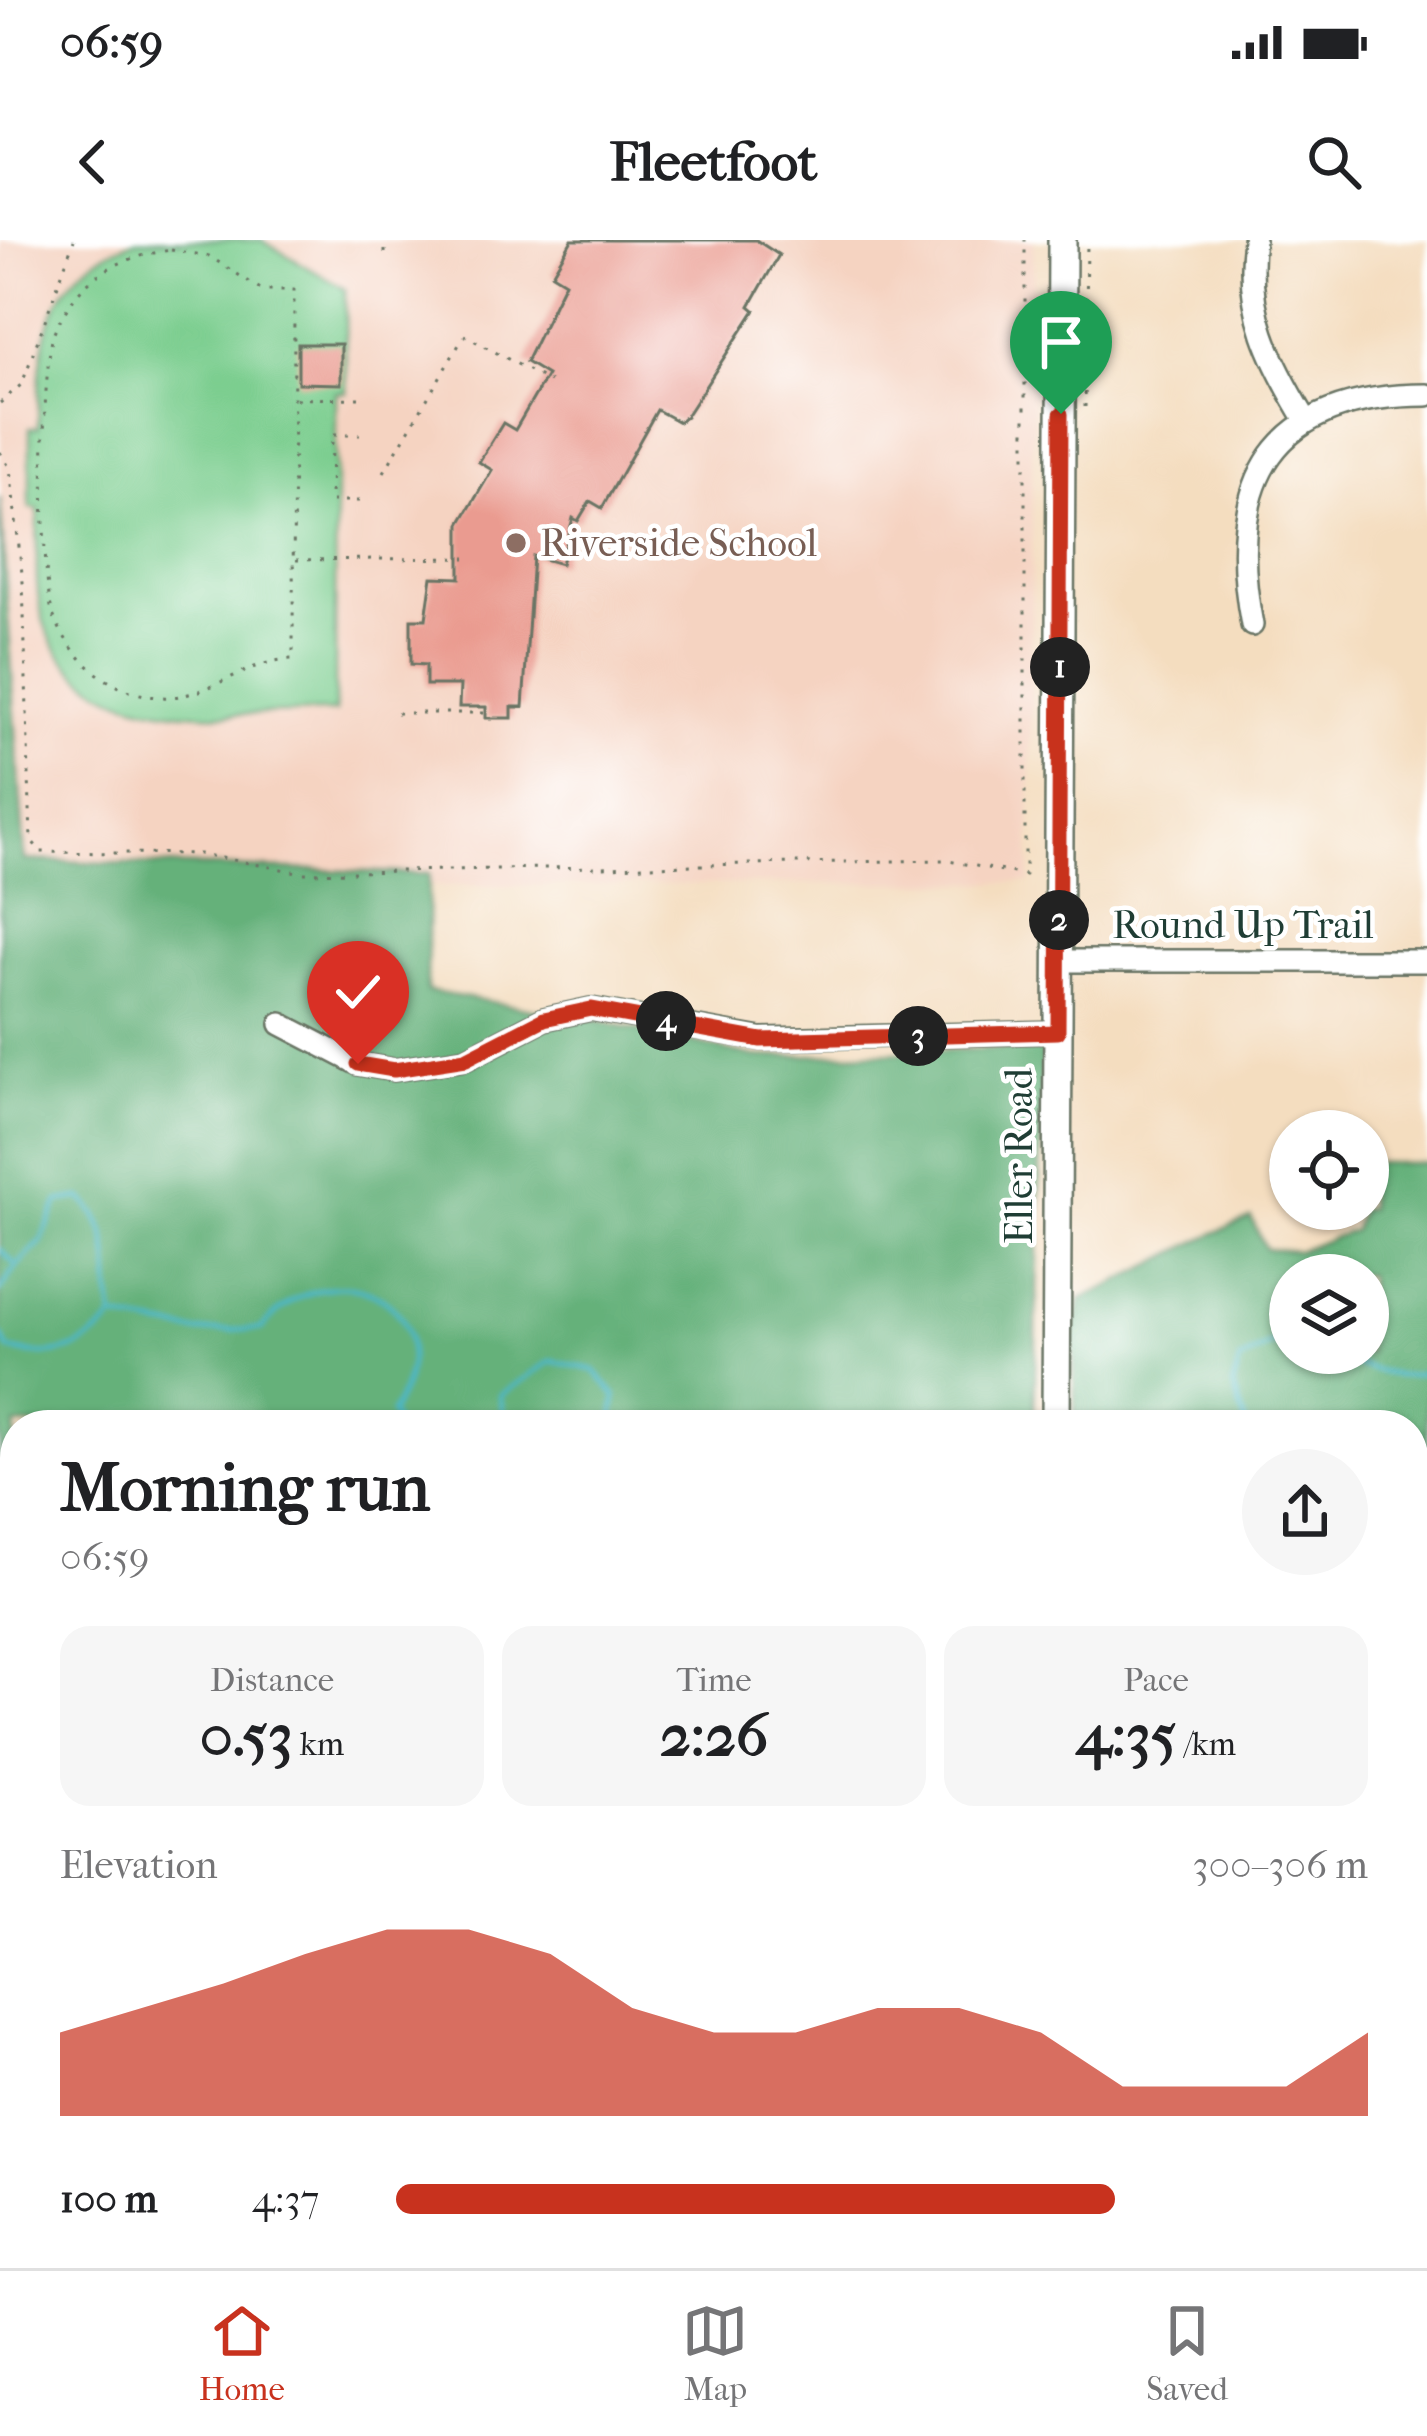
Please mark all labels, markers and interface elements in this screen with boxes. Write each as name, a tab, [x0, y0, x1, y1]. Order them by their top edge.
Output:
text: 06:59	[60, 16, 163, 69]
icon: back	[60, 129, 126, 195]
icon: search	[1301, 129, 1367, 195]
text: Fleetfoot	[610, 131, 817, 194]
pin	[1010, 291, 1112, 414]
icon: arrive	[1028, 309, 1094, 375]
place label: Riverside School	[540, 520, 817, 566]
marker: Riverside School	[503, 530, 529, 556]
pin: 1	[1030, 637, 1090, 697]
text: 1	[1054, 647, 1066, 686]
pin: 2	[1029, 890, 1089, 950]
text: 2	[1051, 900, 1067, 939]
street label: Round Up Trail	[1112, 902, 1374, 948]
pin	[307, 941, 409, 1064]
icon: check	[325, 959, 391, 1025]
pin: 4	[636, 991, 696, 1051]
text: 4	[656, 1001, 676, 1040]
pin: 3	[888, 1006, 948, 1066]
text: 3	[911, 1016, 925, 1055]
street label: Eller Road	[996, 1067, 1042, 1244]
map controls	[1269, 1110, 1389, 1374]
button: locate	[1269, 1110, 1389, 1230]
button: layers	[1269, 1254, 1389, 1374]
button: share	[1242, 1449, 1368, 1575]
text: Morning run	[60, 1450, 430, 1527]
text: 06:59	[60, 1534, 149, 1580]
text: Distance	[210, 1661, 334, 1700]
text: Time	[677, 1661, 752, 1700]
text: Pace	[1123, 1661, 1189, 1700]
text: 0.53	[200, 1700, 293, 1771]
text: 2:26	[660, 1700, 768, 1771]
text: 4:35	[1076, 1700, 1176, 1771]
text: km	[293, 1725, 344, 1764]
text: /km	[1176, 1725, 1236, 1764]
text: Elevation	[60, 1842, 218, 1888]
text: 300–306 m	[1193, 1842, 1368, 1888]
text: 100 m	[60, 2176, 158, 2222]
text: 4:37	[252, 2176, 319, 2222]
tab: Home	[199, 2298, 285, 2409]
tab: Map	[682, 2298, 748, 2409]
tab: Saved	[1146, 2298, 1228, 2409]

